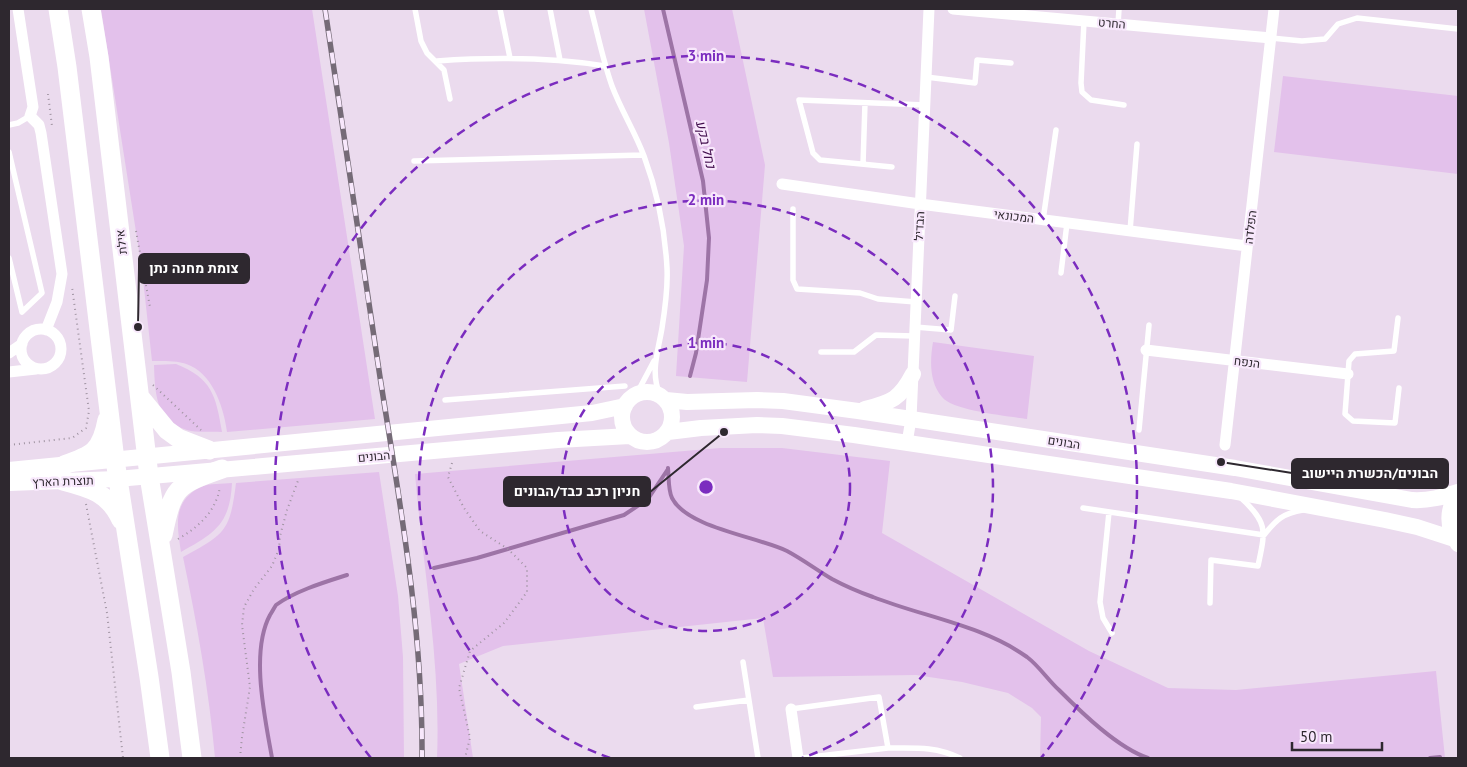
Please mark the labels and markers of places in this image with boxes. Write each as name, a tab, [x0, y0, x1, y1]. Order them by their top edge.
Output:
callout: צומת מחנה נתן	[139, 254, 249, 283]
callout: הבונים/הכשרת היישוב	[1292, 459, 1448, 488]
callout: חניון רכב כבד/הבונים	[504, 477, 650, 506]
centre of rings	[697, 478, 715, 496]

